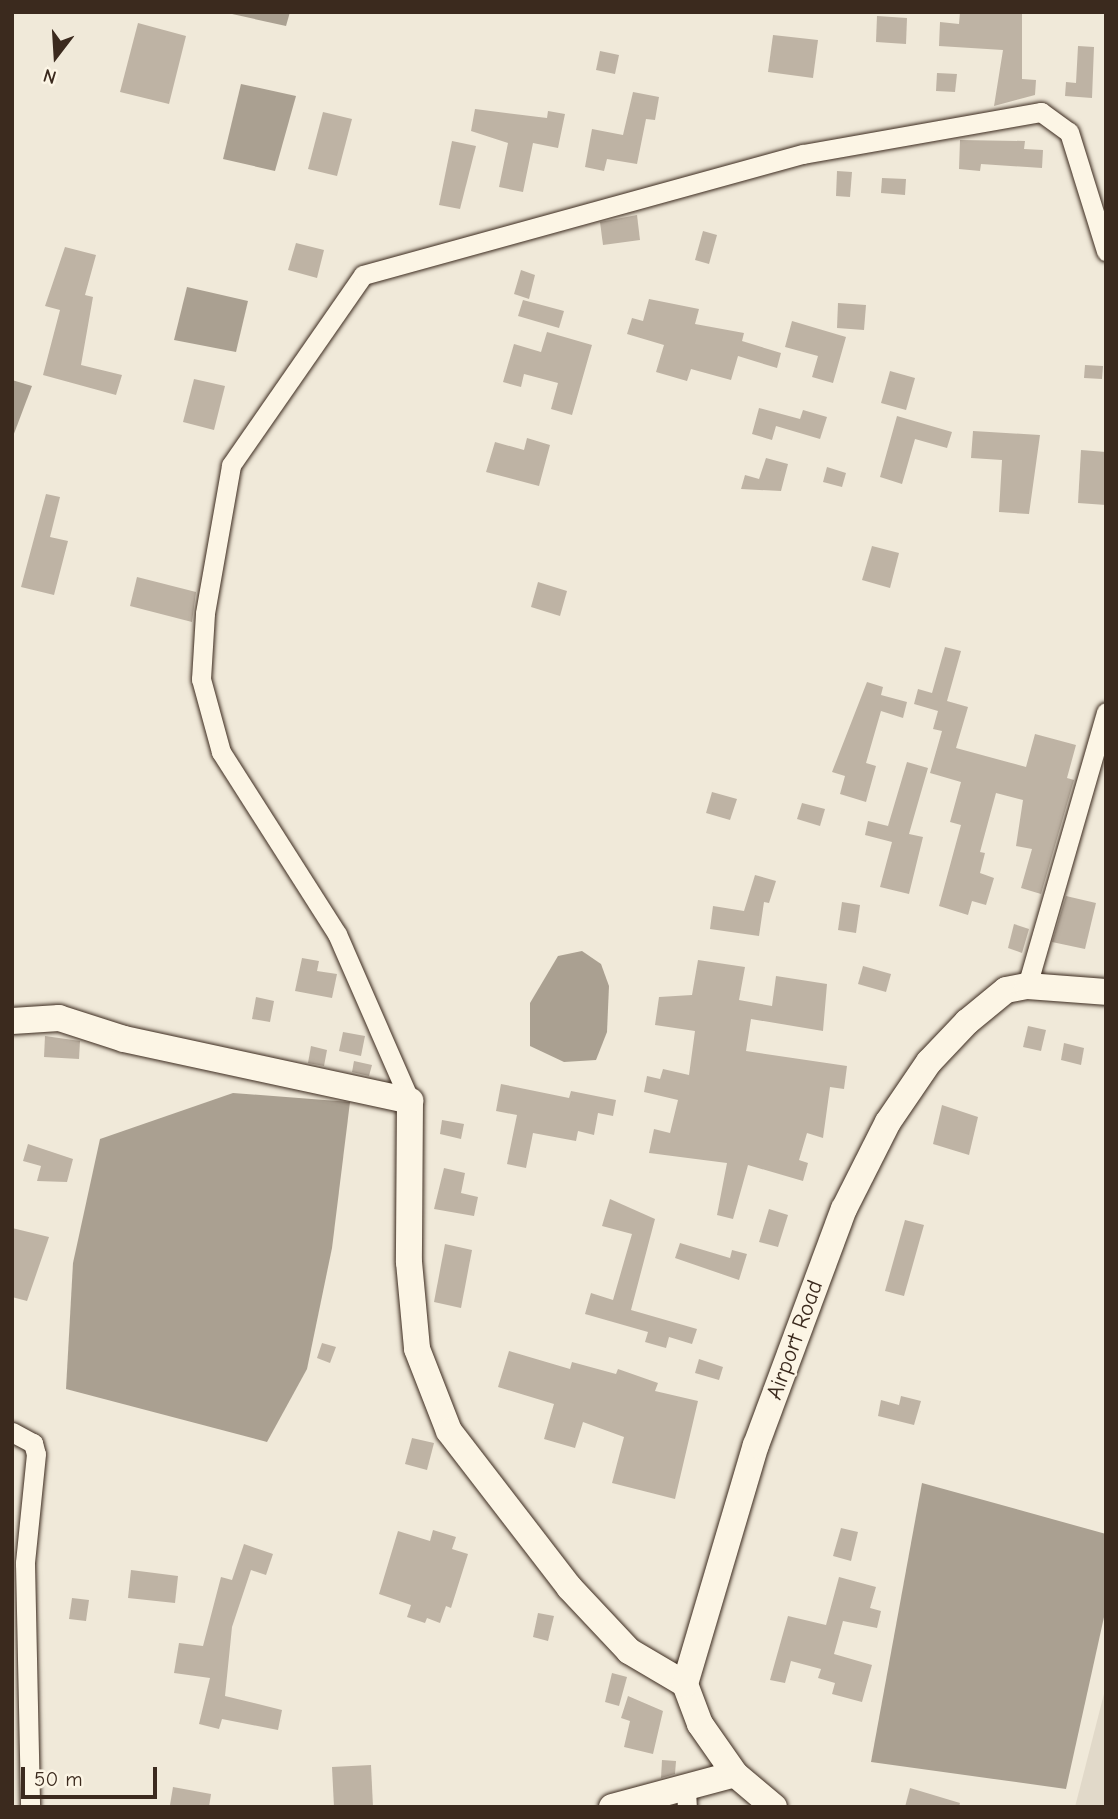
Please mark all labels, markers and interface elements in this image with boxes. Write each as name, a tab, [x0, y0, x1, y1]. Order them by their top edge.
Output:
north arrow	[21, 21, 91, 91]
text: N	[41, 64, 59, 88]
street label: Airport Road	[761, 1276, 829, 1404]
scale bar	[24, 1752, 161, 1796]
text: 50 m	[34, 1767, 83, 1791]

